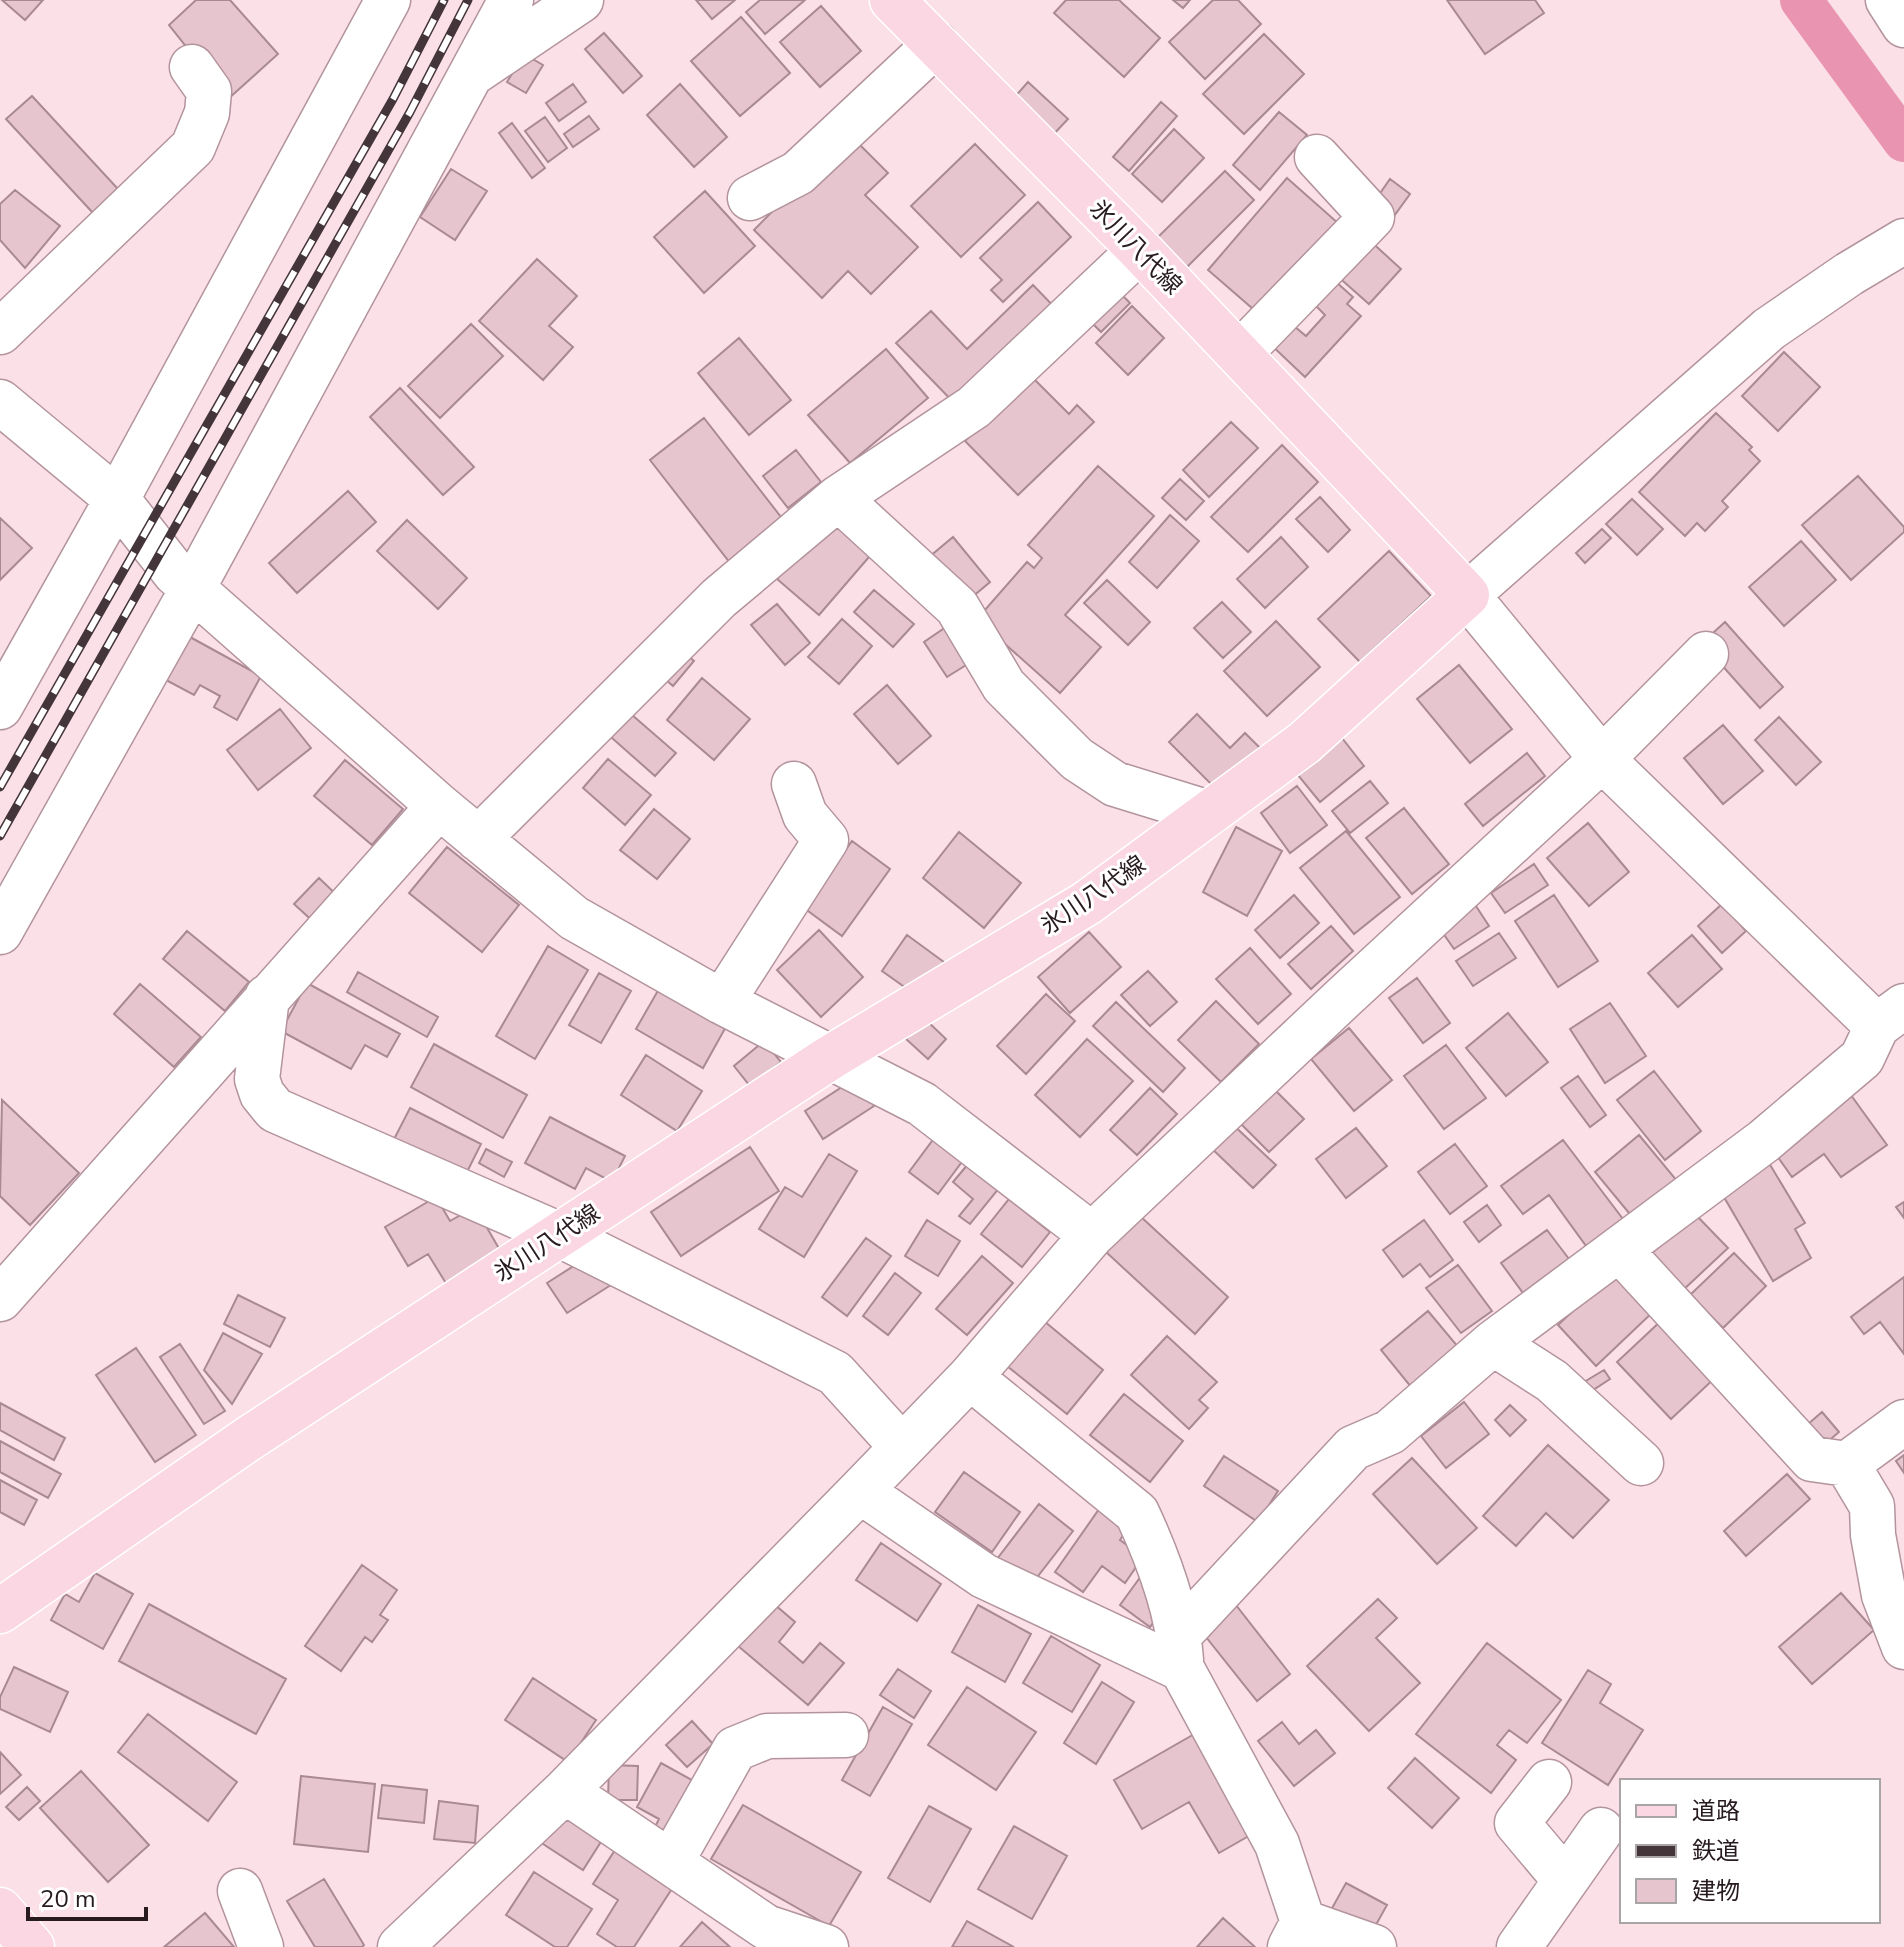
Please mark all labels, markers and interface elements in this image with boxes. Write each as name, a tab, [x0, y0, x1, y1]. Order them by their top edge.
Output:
street label: 氷川八代線	[1083, 193, 1189, 301]
street label: 氷川八代線	[1034, 848, 1152, 942]
street label: 氷川八代線	[488, 1197, 606, 1289]
legend	[1620, 1779, 1880, 1923]
text: 道路	[1692, 1795, 1740, 1827]
text: 鉄道	[1692, 1835, 1740, 1867]
scale bar	[28, 1871, 146, 1921]
text: 建物	[1692, 1875, 1740, 1907]
text: 20 m	[40, 1883, 96, 1915]

